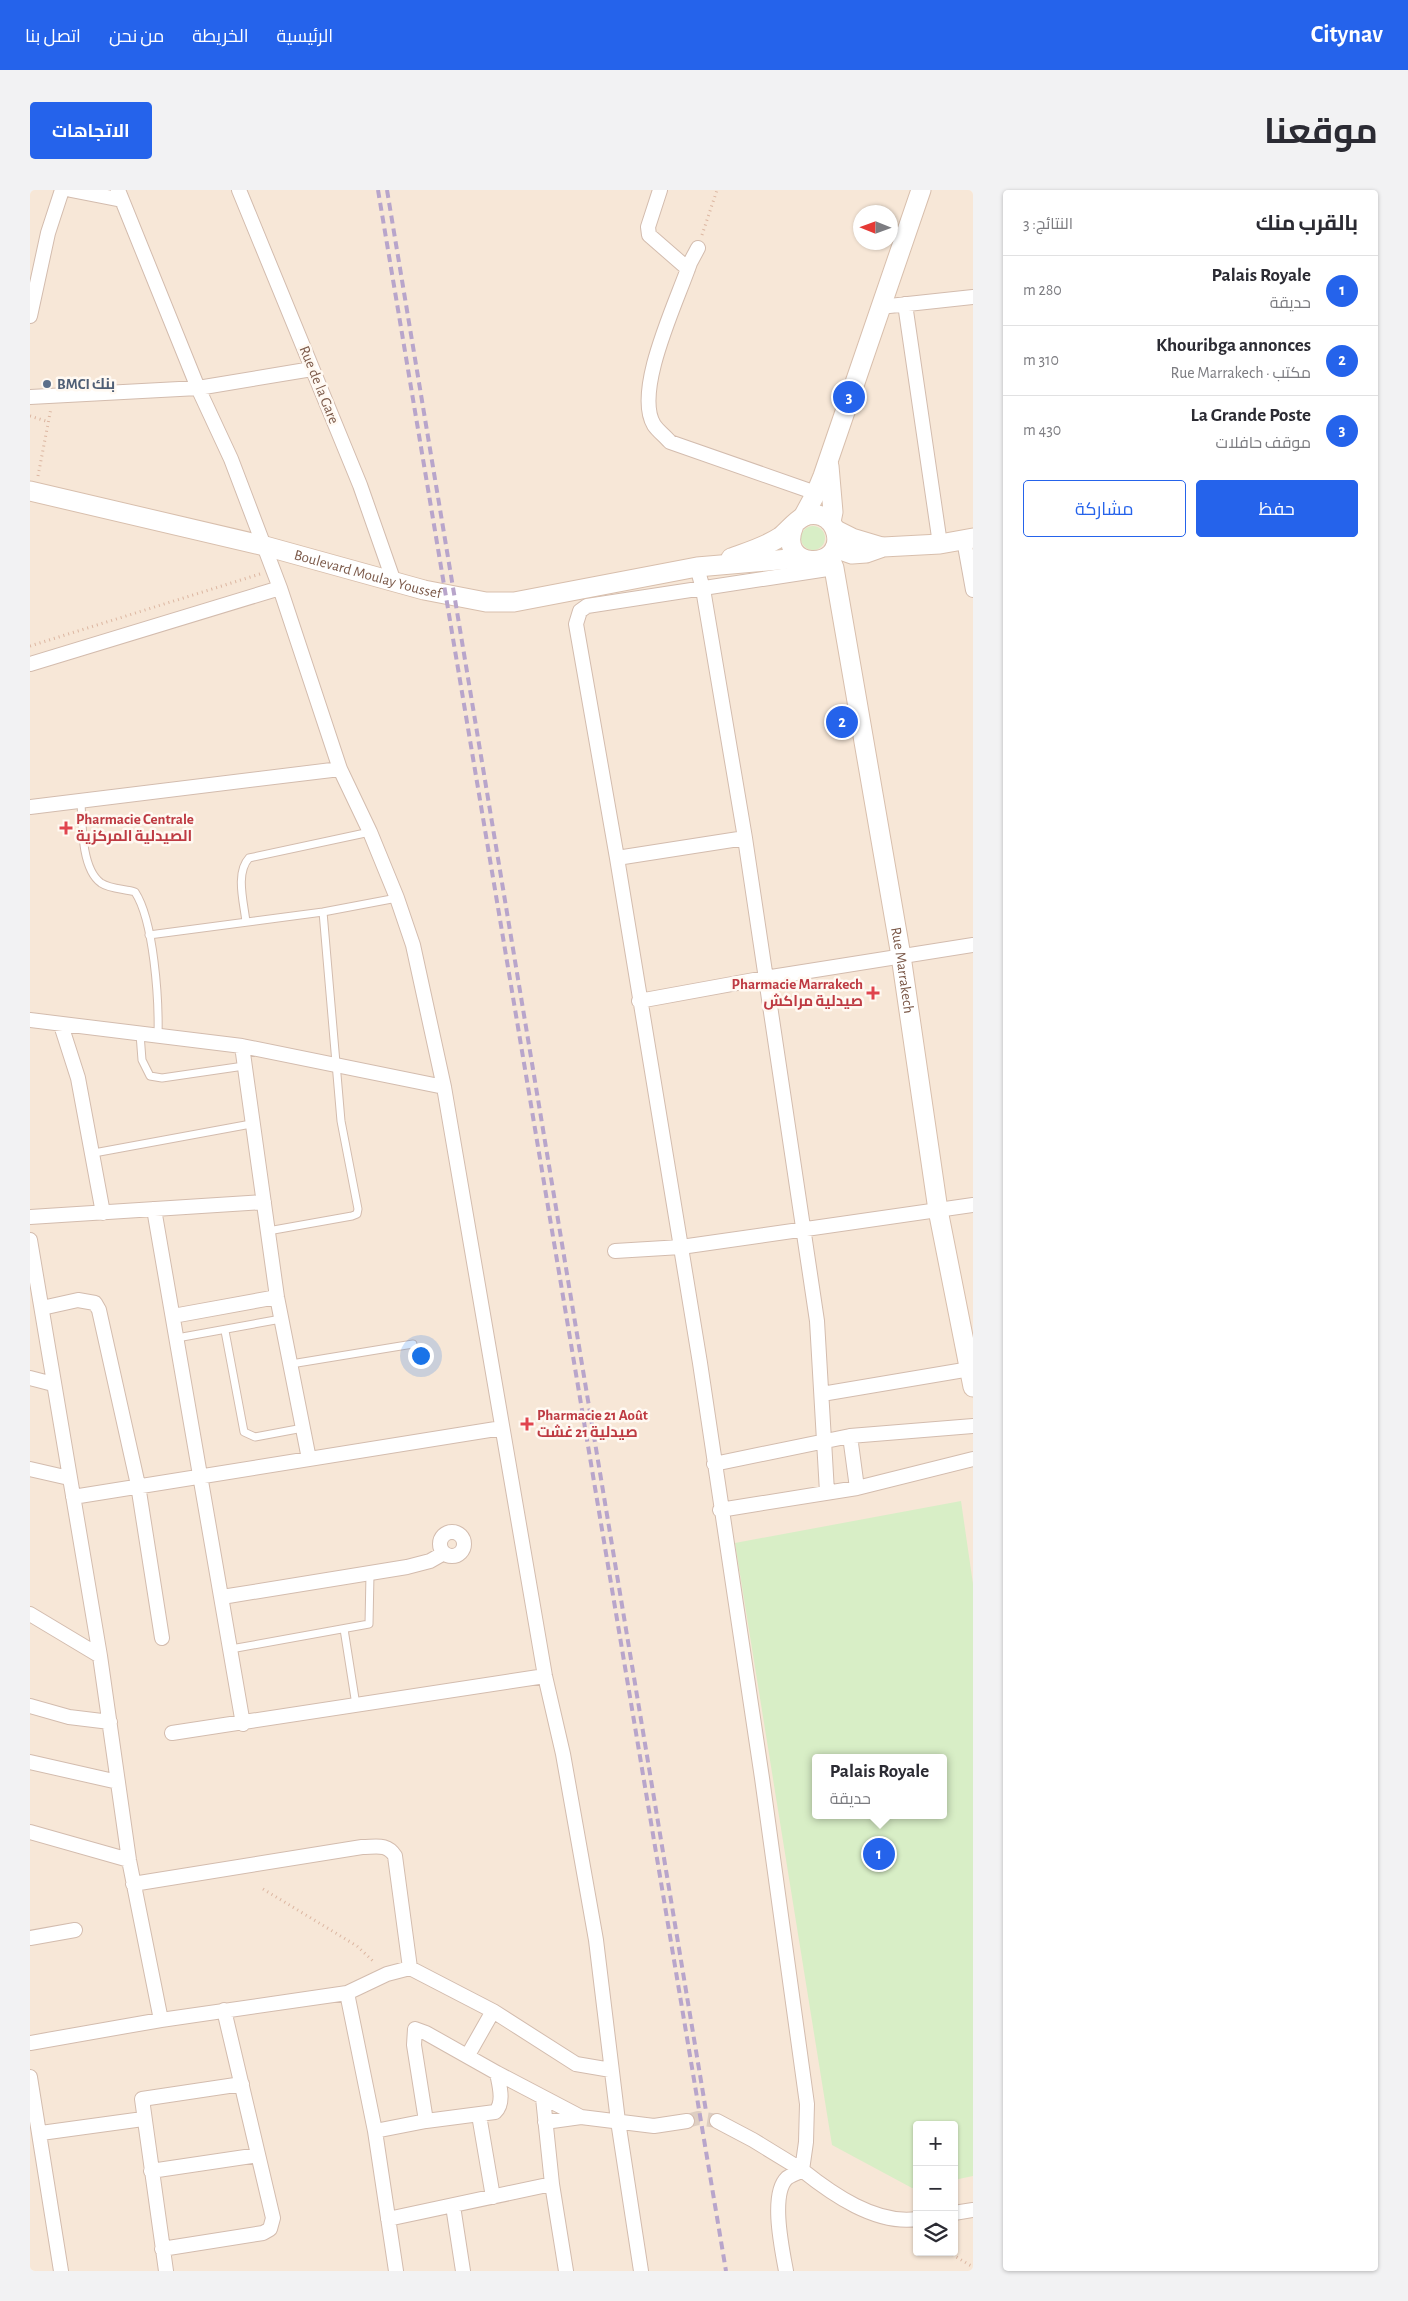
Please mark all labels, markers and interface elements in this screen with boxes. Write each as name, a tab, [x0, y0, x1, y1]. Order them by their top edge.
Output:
text: Citynav	[1311, 23, 1383, 47]
text: اتصل بنا	[25, 28, 81, 46]
text: من نحن	[109, 28, 164, 46]
text: الخريطة	[192, 28, 249, 46]
text: الرئيسية	[277, 28, 333, 46]
button: الاتجاهات	[30, 102, 152, 159]
text: موقعنا	[1264, 115, 1378, 150]
north arrow	[853, 205, 898, 250]
text: بالقرب منك	[1256, 213, 1358, 234]
text: النتائج: 3	[1023, 216, 1073, 232]
text: Palais Royale	[1211, 266, 1311, 285]
text: 280 m	[1023, 282, 1062, 298]
text: 1	[1339, 282, 1345, 298]
text: حديقة	[1270, 295, 1311, 311]
text: Khouribga annonces	[1156, 336, 1311, 355]
street label: Rue de la Gare	[297, 344, 341, 426]
text: 310 m	[1023, 352, 1059, 368]
text: 2	[1338, 352, 1346, 368]
text: مكتب · Rue Marrakech	[1171, 365, 1311, 381]
place label: BMCI بنك	[57, 377, 115, 392]
marker: BMCI بنك	[41, 378, 53, 390]
pin: 3	[833, 378, 865, 416]
text: La Grande Poste	[1191, 406, 1311, 425]
text: 430 m	[1023, 422, 1061, 438]
text: 3	[1339, 422, 1345, 438]
text: موقف حافلات	[1216, 435, 1311, 451]
button: مشاركة	[1023, 480, 1186, 537]
button: حفظ	[1196, 480, 1358, 537]
street label: Boulevard Moulay Youssef	[292, 547, 444, 601]
pin: 2	[826, 703, 858, 741]
place label: Pharmacie Centrale الصيدلية المركزية	[76, 812, 194, 845]
marker: Pharmacie Centrale الصيدلية المركزية	[60, 822, 72, 834]
street label: Rue Marrakech	[889, 926, 917, 1014]
place label: Pharmacie Marrakech صيدلية مراكش	[732, 977, 863, 1010]
marker: Pharmacie Marrakech صيدلية مراكش	[867, 987, 879, 999]
your location	[408, 1343, 434, 1369]
place label: Pharmacie 21 Août صيدلية 21 غشت	[537, 1408, 648, 1440]
marker: Pharmacie 21 Août صيدلية 21 غشت	[521, 1418, 533, 1430]
popup	[812, 1754, 947, 1819]
text: Palais Royale	[830, 1762, 929, 1781]
text: حديقة	[830, 1791, 871, 1807]
pin: 1	[863, 1835, 895, 1873]
map controls	[913, 2121, 958, 2256]
button: +	[913, 2121, 958, 2166]
button: −	[913, 2166, 958, 2211]
button: layers	[913, 2211, 958, 2256]

